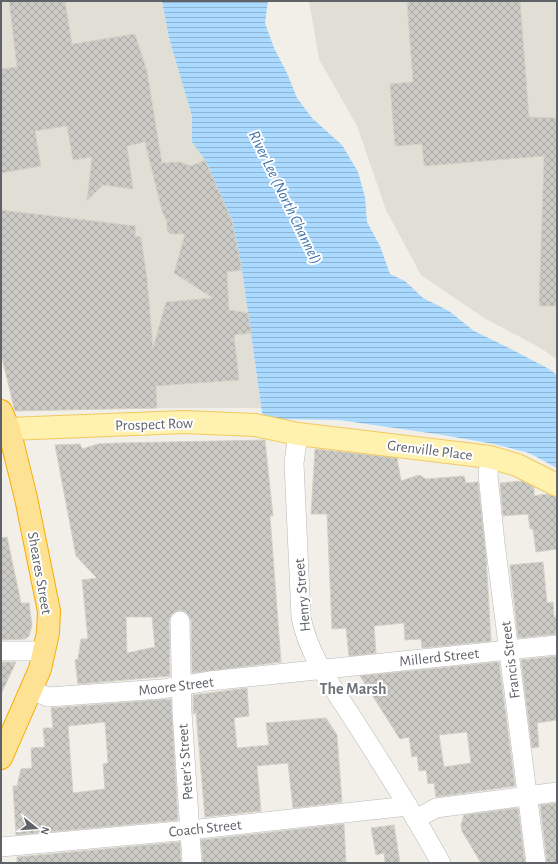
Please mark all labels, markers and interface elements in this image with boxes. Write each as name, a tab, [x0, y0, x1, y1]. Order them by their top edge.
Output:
water label: River Lee (North Channel)	[246, 128, 324, 267]
street label: Prospect Row	[115, 416, 193, 433]
street label: Grenville Place	[386, 438, 474, 463]
street label: Sheares Street	[25, 531, 54, 616]
street label: Henry Street	[292, 557, 313, 632]
street label: Francis Street	[498, 620, 523, 700]
street label: Millerd Street	[398, 646, 480, 669]
street label: Moore Street	[138, 674, 215, 699]
district label: The Marsh	[319, 681, 387, 697]
street label: Peter's Street	[175, 723, 196, 801]
north arrow	[16, 808, 56, 848]
street label: Coach Street	[168, 817, 242, 840]
text: N	[39, 826, 51, 836]

